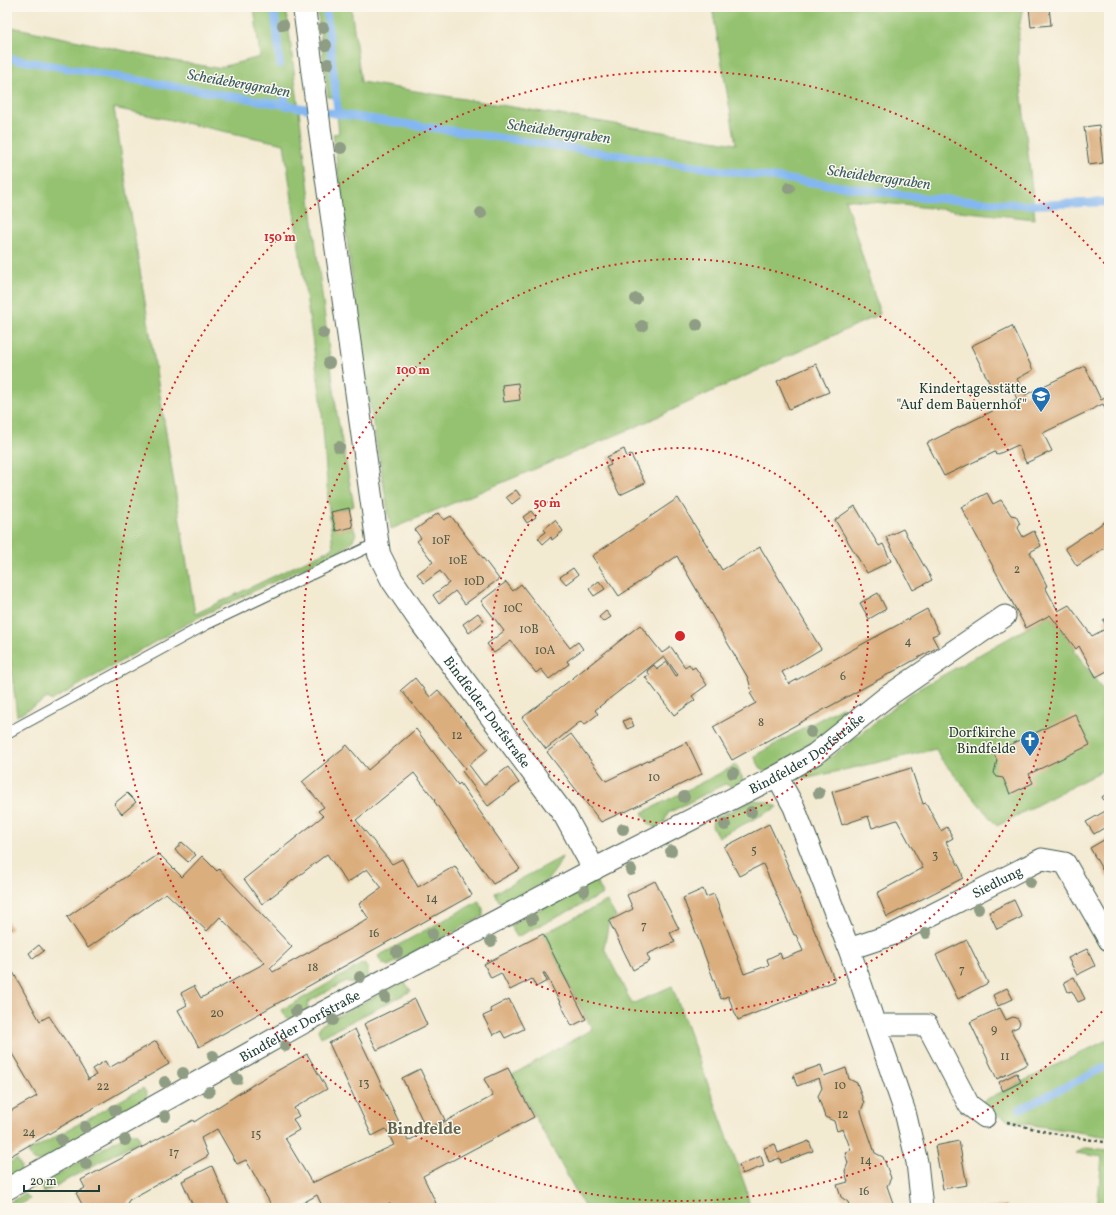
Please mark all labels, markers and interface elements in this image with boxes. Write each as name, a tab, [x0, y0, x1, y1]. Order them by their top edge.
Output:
water label: Scheideberggraben	[186, 65, 292, 104]
water label: Scheideberggraben	[506, 115, 612, 150]
water label: Scheideberggraben	[826, 161, 932, 196]
text: 150 m	[264, 230, 296, 246]
text: 100 m	[396, 363, 430, 379]
place label: Kindertagesstätte "Auf dem Bauernhof"	[897, 380, 1027, 415]
school or university icon: Kindertagesstätte "Auf dem Bauernhof"	[1030, 385, 1052, 413]
text: 50 m	[533, 496, 561, 512]
house number: 10F	[432, 533, 451, 549]
house number: 10E	[448, 553, 468, 569]
house number: 2	[1014, 562, 1020, 578]
house number: 10D	[464, 574, 485, 590]
house number: 10C	[503, 601, 523, 617]
house number: 10B	[519, 622, 539, 638]
centre of rings	[673, 629, 687, 643]
house number: 4	[904, 634, 912, 650]
house number: 10A	[535, 643, 556, 659]
street label: Bindfelder Dorfstraße	[438, 653, 534, 773]
house number: 6	[840, 669, 846, 685]
street label: Bindfelder Dorfstraße	[746, 710, 870, 800]
house number: 8	[758, 715, 764, 731]
place label: Dorfkirche Bindfelde	[948, 724, 1016, 759]
house number: 12	[451, 728, 463, 744]
church icon: Dorfkirche Bindfelde	[1019, 729, 1041, 757]
house number: 10	[648, 770, 660, 786]
house number: 5	[751, 843, 757, 859]
house number: 3	[932, 848, 938, 864]
street label: Siedlung	[969, 862, 1026, 904]
house number: 14	[426, 891, 438, 907]
house number: 7	[641, 918, 647, 934]
house number: 16	[369, 926, 379, 942]
house number: 18	[308, 960, 318, 976]
house number: 7	[959, 962, 965, 978]
street label: Bindfelder Dorfstraße	[236, 986, 364, 1068]
house number: 20	[210, 1006, 224, 1022]
house number: 9	[991, 1022, 997, 1038]
house number: 11	[1000, 1049, 1010, 1065]
house number: 13	[359, 1076, 369, 1092]
house number: 10	[834, 1078, 846, 1094]
house number: 22	[97, 1079, 109, 1095]
house number: 12	[837, 1107, 849, 1123]
district label: Bindfelde	[387, 1119, 461, 1141]
house number: 24	[22, 1125, 36, 1141]
house number: 15	[251, 1127, 261, 1143]
house number: 17	[169, 1145, 179, 1161]
house number: 14	[860, 1153, 872, 1169]
scale bar	[24, 1167, 99, 1193]
text: 20 m	[30, 1174, 57, 1190]
house number: 16	[859, 1184, 869, 1200]

